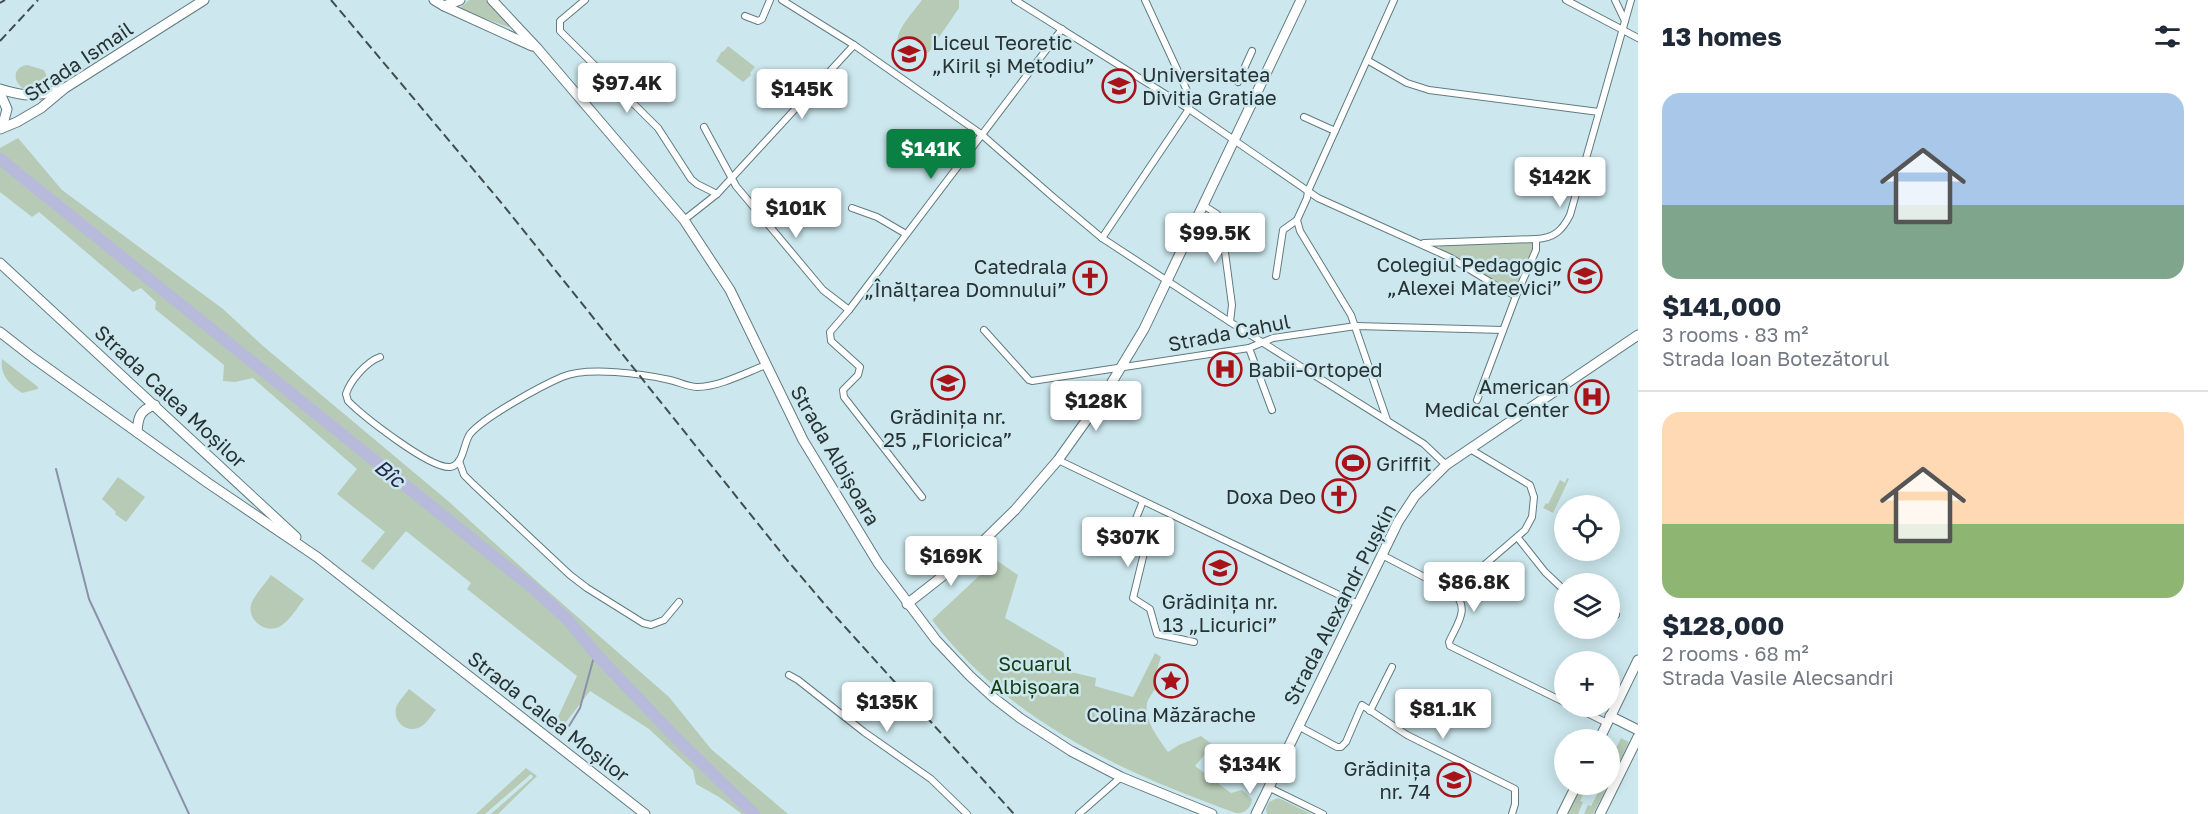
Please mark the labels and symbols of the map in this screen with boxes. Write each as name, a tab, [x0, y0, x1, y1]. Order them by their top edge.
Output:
street label: Strada Ismail	[19, 16, 137, 106]
place label: Liceul Teoretic „Kiril și Metodiu”	[932, 30, 1095, 78]
school or university icon: Liceul Teoretic „Kiril și Metodiu”	[891, 36, 927, 72]
place label: Universitatea Divitia Gratiae	[1142, 62, 1277, 109]
pin: $97.4K	[578, 63, 676, 114]
school or university icon: Universitatea Divitia Gratiae	[1101, 68, 1137, 104]
pin: $145K	[760, 69, 844, 120]
pin: $141K	[889, 129, 973, 180]
pin: $142K	[1518, 157, 1602, 208]
pin: $101K	[754, 188, 838, 239]
pin: $99.5K	[1166, 213, 1264, 264]
place label: Colegiul Pedagogic „Alexei Mateevici”	[1376, 252, 1562, 299]
place label: Catedrala „Înălțarea Domnului”	[864, 254, 1067, 302]
school or university icon: Colegiul Pedagogic „Alexei Mateevici”	[1567, 258, 1603, 294]
church icon: Catedrala „Înălțarea Domnului”	[1072, 260, 1108, 296]
street label: Strada Cahul	[1166, 308, 1292, 356]
street label: Strada Calea Moșilor	[90, 320, 252, 473]
hospital icon: Babii-Ortoped	[1207, 351, 1243, 387]
place label: Babii-Ortoped	[1248, 357, 1383, 381]
school or university icon: Grădinița nr. 25 „Floricica”	[930, 365, 966, 401]
place label: American Medical Center	[1424, 374, 1569, 421]
hospital icon: American Medical Center	[1574, 379, 1610, 415]
street label: Strada Albișoara	[785, 381, 886, 530]
pin: $128K	[1054, 381, 1138, 432]
place label: Grădinița nr. 25 „Floricica”	[883, 404, 1013, 451]
sports icon: Griffit	[1335, 445, 1371, 481]
place label: Griffit	[1376, 451, 1431, 475]
water label: Bîc	[370, 453, 411, 494]
church icon: Doxa Deo	[1321, 478, 1357, 514]
place label: Doxa Deo	[1226, 484, 1316, 508]
street label: Strada Alexandr Pușkin	[1278, 499, 1401, 709]
pin: $307K	[1086, 517, 1170, 568]
pin: $169K	[909, 536, 993, 587]
school or university icon: Grădinița nr. 13 „Licurici”	[1202, 550, 1238, 586]
pin: $86.8K	[1425, 562, 1523, 613]
place label: Grădinița nr. 13 „Licurici”	[1162, 589, 1278, 636]
street label: Strada Calea Moșilor	[463, 646, 635, 787]
park label: Scuarul Albișoara	[990, 651, 1080, 699]
place icon: Colina Măzărache	[1153, 663, 1189, 699]
pin: $135K	[845, 682, 929, 733]
pin: $81.1K	[1394, 689, 1492, 740]
place label: Colina Măzărache	[1086, 702, 1256, 726]
pin: $134K	[1208, 744, 1292, 795]
place label: Grădinița nr. 74	[1343, 756, 1431, 803]
school or university icon: Grădinița nr. 74	[1436, 762, 1472, 798]

